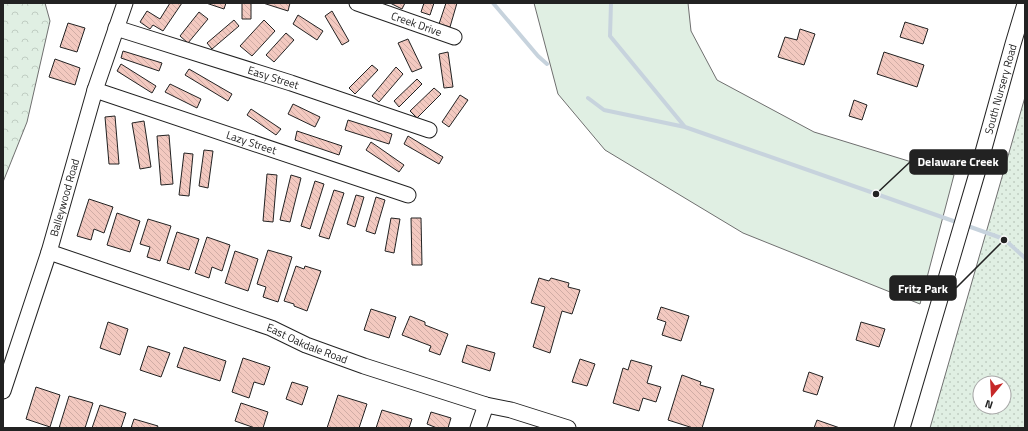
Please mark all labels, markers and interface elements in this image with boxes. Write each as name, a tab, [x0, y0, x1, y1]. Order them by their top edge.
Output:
street label: Creek Drive	[389, 8, 444, 40]
street label: South Nursery Road	[980, 42, 1021, 136]
street label: Easy Street	[246, 62, 301, 93]
street label: Lazy Street	[224, 127, 279, 158]
callout: Delaware Creek	[910, 150, 1007, 174]
text: Delaware Creek	[917, 152, 999, 171]
street label: Balleywood Road	[46, 157, 83, 238]
callout: Fritz Park	[890, 276, 956, 300]
text: Fritz Park	[898, 279, 949, 298]
street label: East Oakdale Road	[265, 319, 350, 367]
north arrow	[972, 375, 1012, 415]
text: N	[983, 396, 995, 413]

